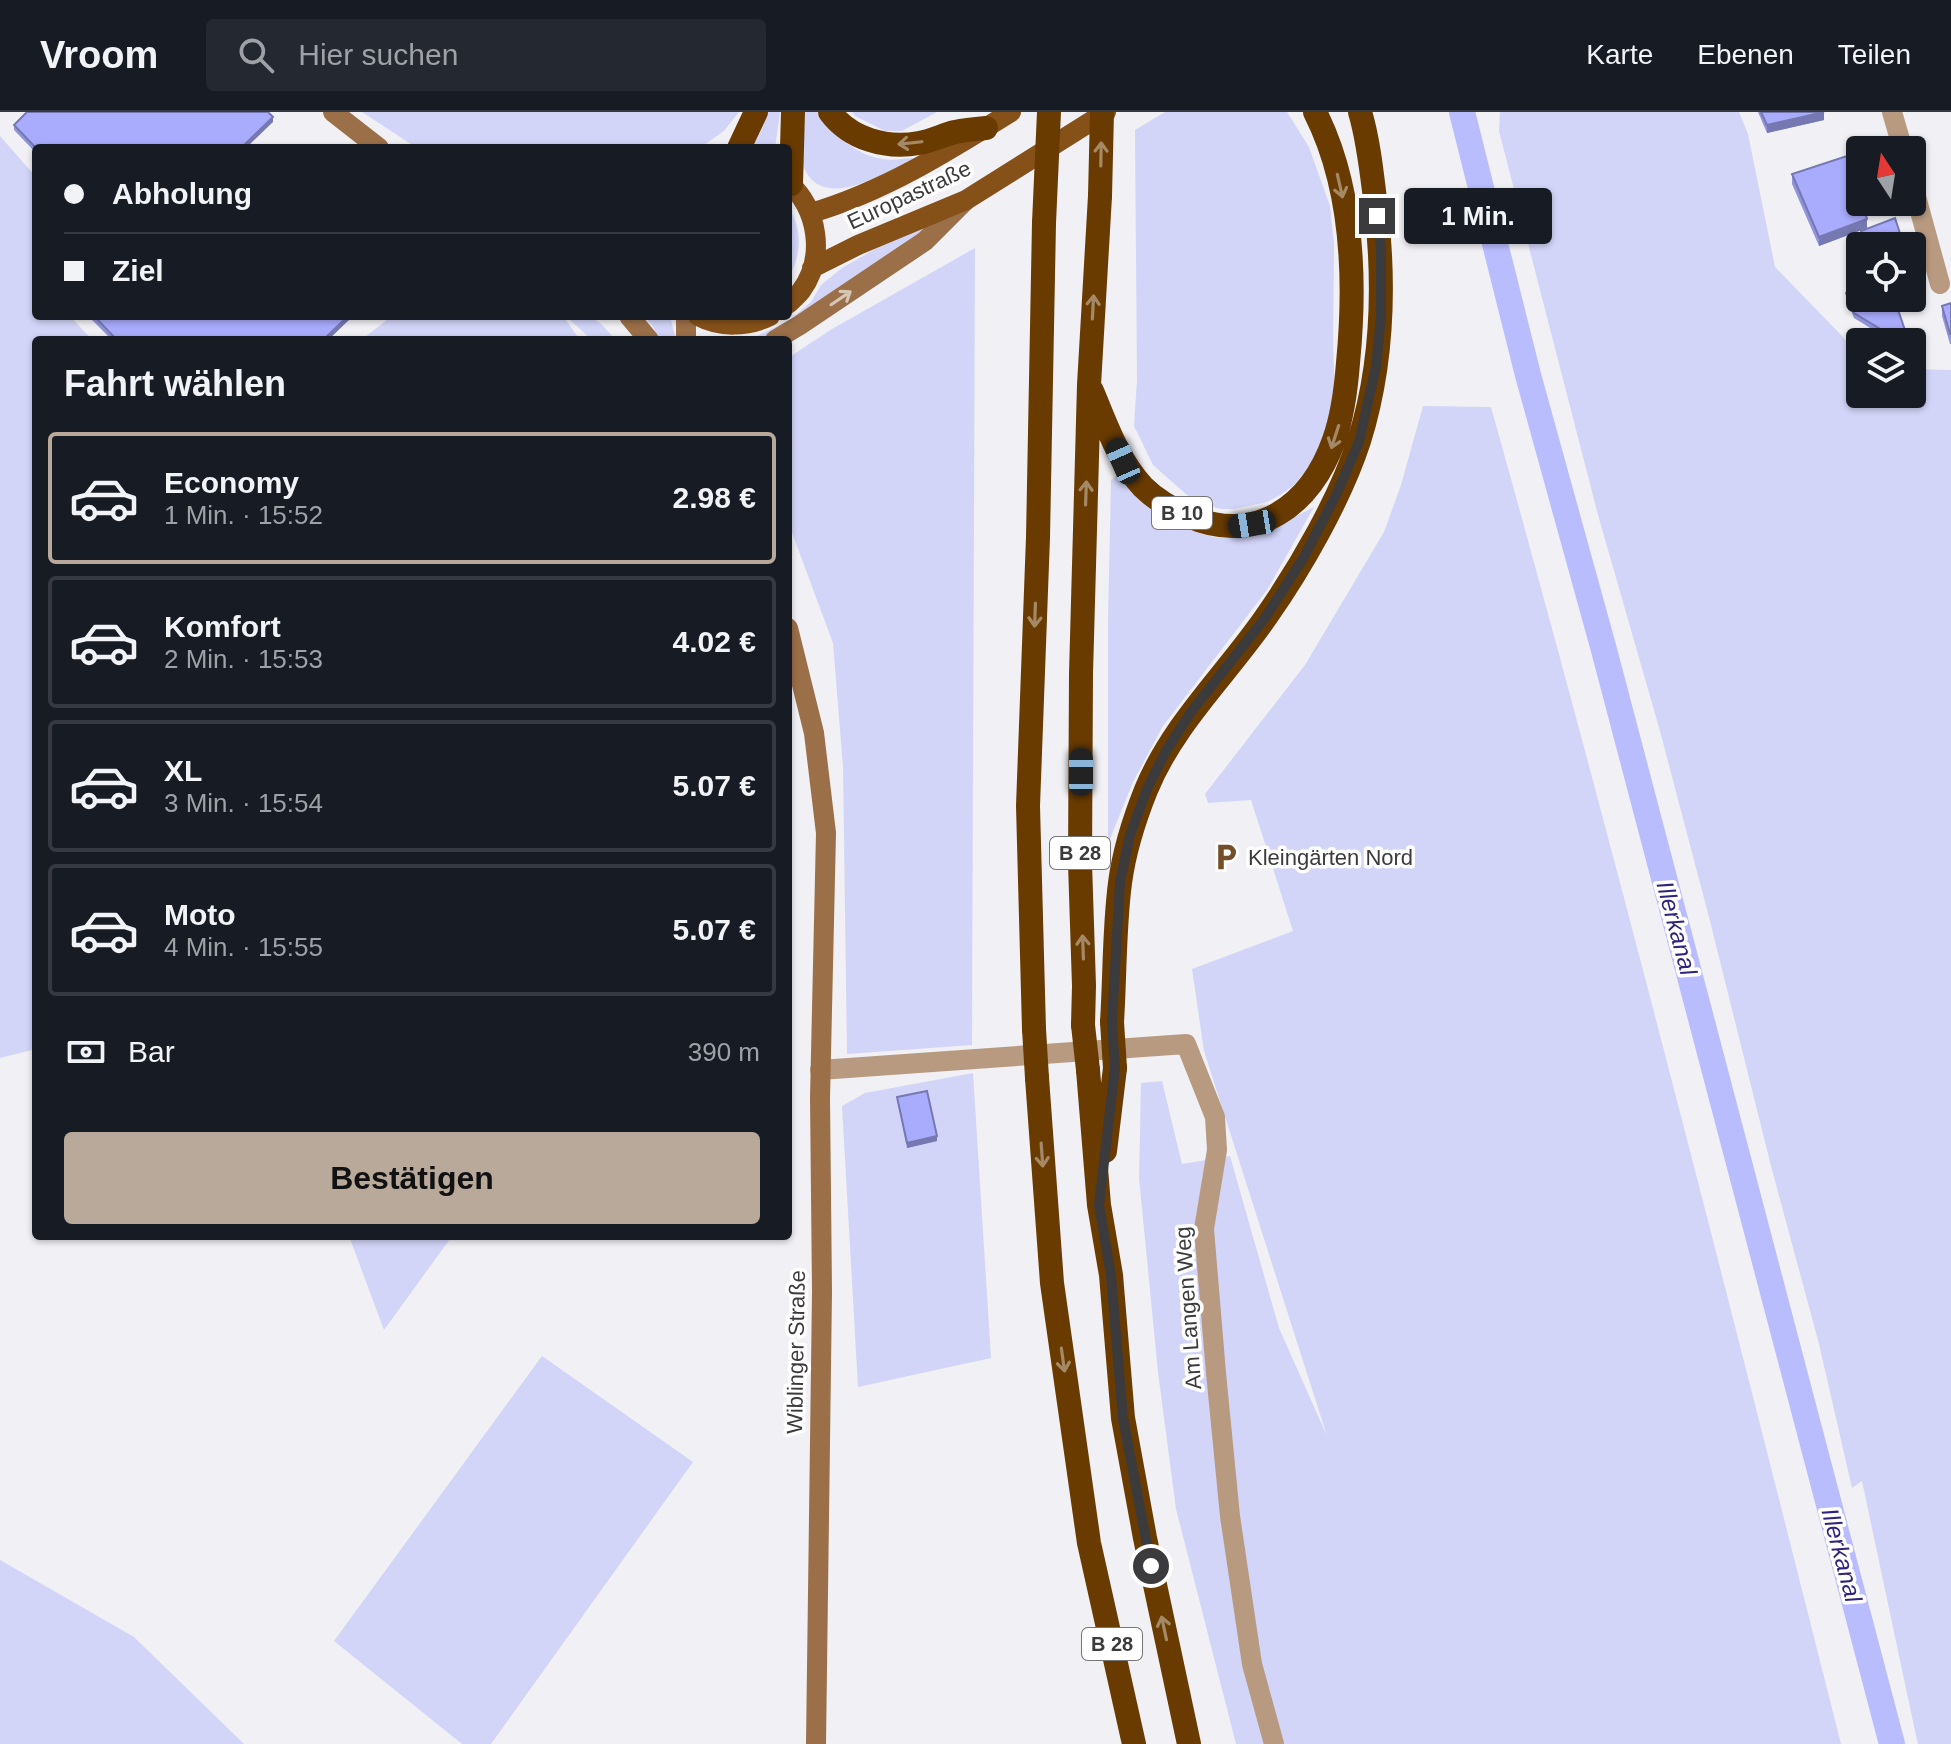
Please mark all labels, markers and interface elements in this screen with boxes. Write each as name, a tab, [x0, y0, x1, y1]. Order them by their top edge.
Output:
search box	[206, 19, 766, 91]
icon: search	[234, 33, 278, 77]
text: Vroom	[40, 34, 158, 76]
text: Hier suchen	[298, 38, 458, 71]
text: Karte	[1586, 39, 1653, 70]
text: Ebenen	[1697, 39, 1794, 70]
text: Teilen	[1838, 39, 1911, 70]
one-way arrow	[897, 136, 923, 151]
north arrow	[1846, 136, 1926, 216]
map controls	[1846, 136, 1926, 408]
one-way arrow	[1093, 141, 1109, 168]
street label: Europastraße	[843, 156, 975, 234]
one-way arrow	[1333, 172, 1348, 198]
text: Abholung	[112, 177, 252, 210]
callout: 1 Min.	[1405, 188, 1553, 244]
route end	[1359, 198, 1395, 234]
text: 1 Min.	[1441, 201, 1515, 231]
button: locate	[1846, 232, 1926, 312]
text: Ziel	[112, 254, 164, 287]
one-way arrow	[829, 290, 851, 306]
one-way arrow	[1086, 294, 1101, 321]
button: layers	[1846, 328, 1926, 408]
text: Fahrt wählen	[64, 363, 286, 404]
one-way arrow	[1326, 424, 1341, 449]
car	[1102, 434, 1144, 488]
icon: car	[68, 462, 140, 534]
text: Economy	[164, 466, 299, 499]
one-way arrow	[1078, 480, 1093, 507]
text: 2.98 €	[673, 481, 756, 514]
road number: B 10	[1152, 497, 1212, 529]
text: 1 Min. · 15:52	[164, 500, 323, 530]
car	[1226, 508, 1278, 540]
one-way arrow	[1028, 601, 1043, 628]
icon: car	[68, 606, 140, 678]
text: Komfort	[164, 610, 281, 643]
text: 4.02 €	[673, 625, 756, 658]
text: 2 Min. · 15:53	[164, 644, 323, 674]
car	[1069, 748, 1093, 796]
icon: car	[68, 750, 140, 822]
text: XL	[164, 754, 202, 787]
text: 5.07 €	[673, 769, 756, 802]
text: 3 Min. · 15:54	[164, 788, 323, 818]
road number: B 28	[1050, 837, 1110, 869]
parking icon: Kleingärten Nord	[1211, 842, 1241, 872]
place label: Kleingärten Nord	[1248, 845, 1413, 870]
water label: Illerkanal	[1652, 878, 1703, 979]
icon: car	[68, 894, 140, 966]
text: Moto	[164, 898, 236, 931]
text: 5.07 €	[673, 913, 756, 946]
text: 4 Min. · 15:55	[164, 932, 323, 962]
one-way arrow	[1075, 934, 1091, 961]
icon: cash	[64, 1030, 108, 1074]
text: Bar	[128, 1035, 175, 1068]
text: 390 m	[688, 1037, 760, 1067]
button: Bestätigen	[64, 1132, 760, 1224]
one-way arrow	[1035, 1141, 1050, 1168]
street label: Am Langen Weg	[1170, 1226, 1206, 1390]
street label: Wiblinger Straße	[782, 1270, 810, 1434]
one-way arrow	[1056, 1347, 1071, 1373]
water label: Illerkanal	[1817, 1505, 1868, 1606]
route start	[1133, 1548, 1169, 1584]
one-way arrow	[1156, 1616, 1171, 1642]
road number: B 28	[1082, 1628, 1142, 1660]

